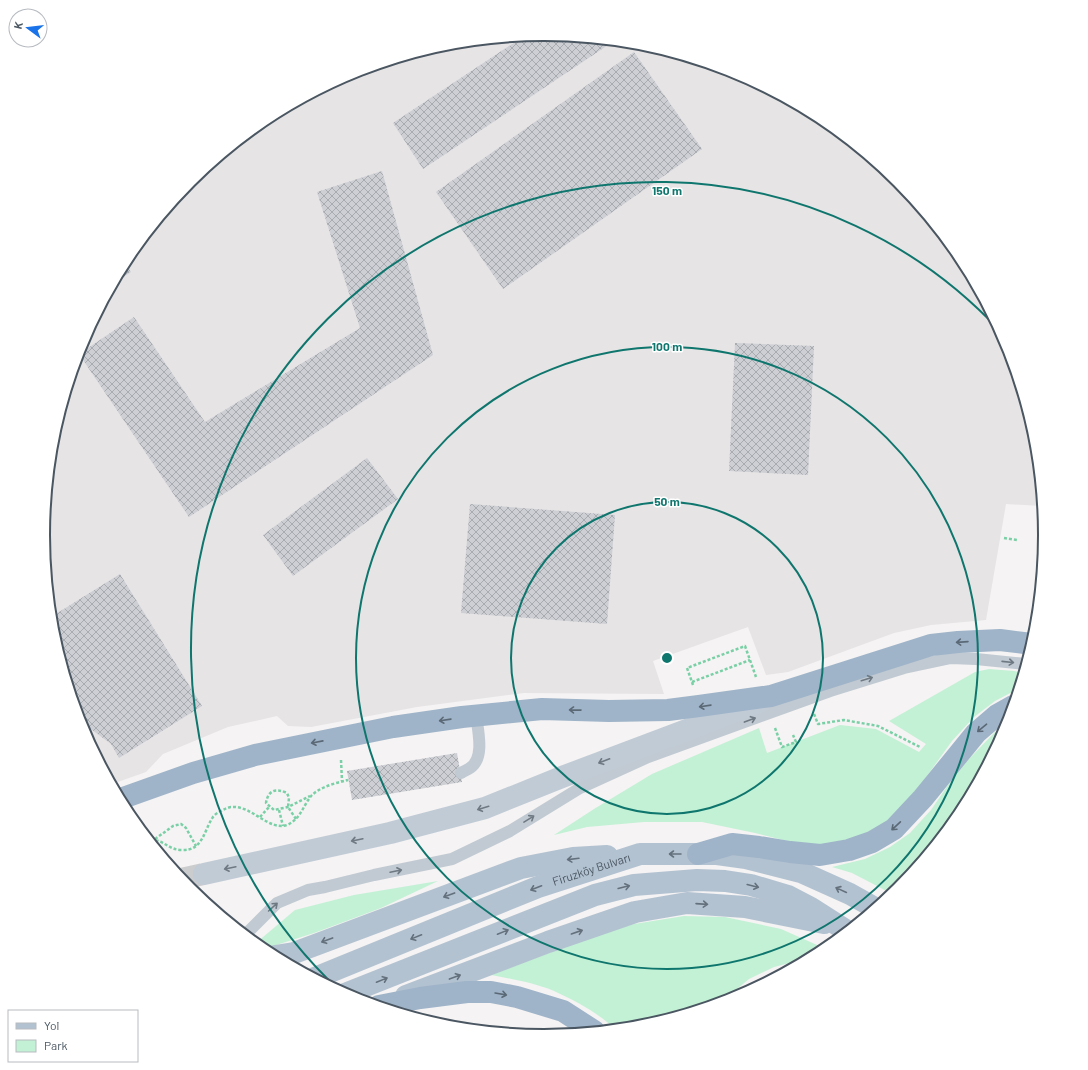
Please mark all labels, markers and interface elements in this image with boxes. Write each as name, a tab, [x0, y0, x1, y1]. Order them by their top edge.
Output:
north arrow	[8, 8, 48, 48]
text: K	[11, 20, 25, 30]
text: 150 m	[652, 183, 682, 197]
text: 100 m	[652, 339, 682, 353]
text: 50 m	[654, 494, 680, 508]
one-way arrow	[955, 638, 968, 645]
centre of rings	[660, 651, 674, 665]
one-way arrow	[1001, 659, 1014, 666]
one-way arrow	[860, 675, 873, 682]
one-way arrow	[698, 702, 711, 710]
one-way arrow	[569, 706, 582, 714]
one-way arrow	[744, 715, 756, 723]
one-way arrow	[439, 716, 452, 724]
one-way arrow	[976, 724, 987, 733]
one-way arrow	[311, 739, 324, 747]
one-way arrow	[599, 758, 611, 766]
one-way arrow	[476, 805, 489, 812]
one-way arrow	[523, 815, 534, 823]
one-way arrow	[891, 821, 901, 830]
one-way arrow	[351, 837, 364, 845]
street label: Firuzköy Bulvarı	[550, 850, 632, 888]
one-way arrow	[669, 850, 682, 858]
one-way arrow	[567, 855, 580, 863]
one-way arrow	[224, 864, 237, 872]
one-way arrow	[389, 866, 402, 874]
one-way arrow	[618, 883, 631, 891]
one-way arrow	[747, 883, 760, 891]
one-way arrow	[531, 884, 543, 892]
one-way arrow	[835, 886, 847, 893]
one-way arrow	[443, 892, 456, 899]
one-way arrow	[695, 900, 708, 907]
one-way arrow	[268, 903, 278, 912]
one-way arrow	[496, 928, 508, 935]
one-way arrow	[570, 928, 582, 936]
one-way arrow	[411, 933, 423, 941]
one-way arrow	[322, 937, 334, 945]
one-way arrow	[448, 973, 460, 981]
one-way arrow	[375, 975, 387, 983]
one-way arrow	[494, 990, 507, 998]
legend	[8, 1010, 138, 1062]
text: Yol	[44, 1018, 59, 1032]
text: Park	[44, 1038, 68, 1052]

